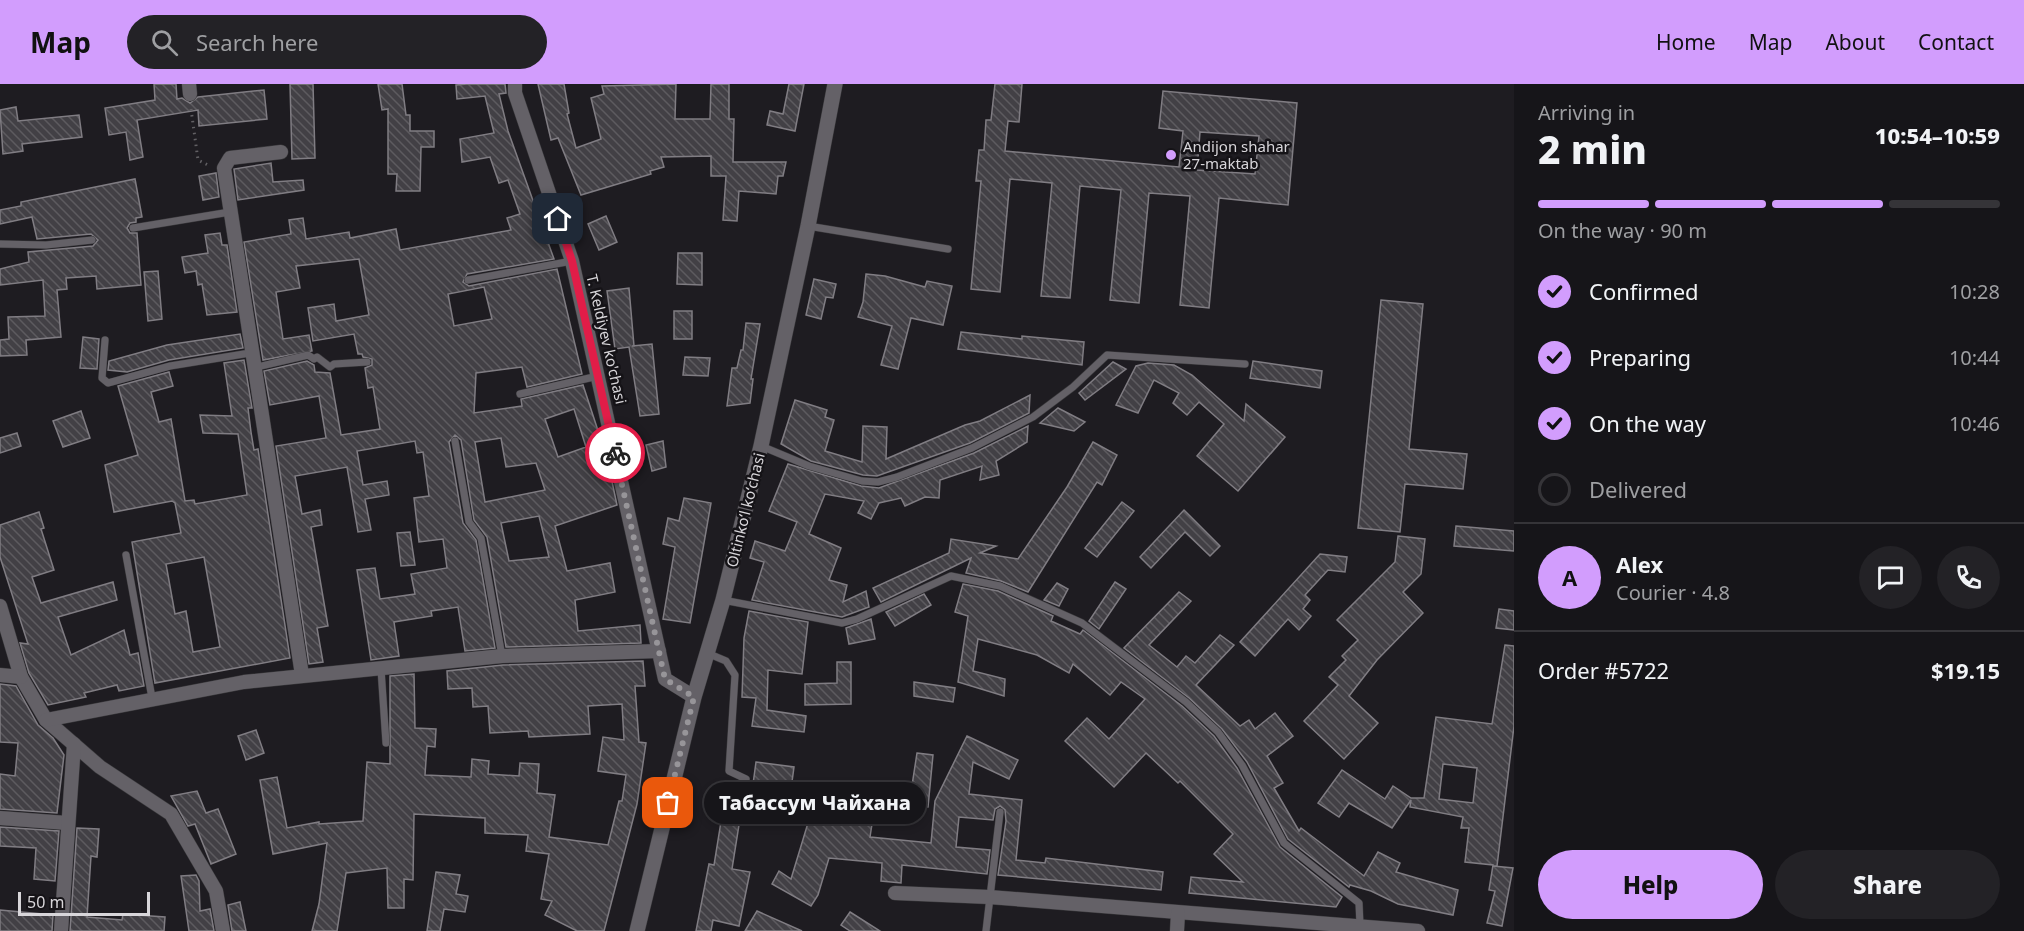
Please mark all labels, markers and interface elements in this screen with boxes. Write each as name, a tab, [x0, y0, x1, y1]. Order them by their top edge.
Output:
search box	[127, 15, 547, 69]
text: Map	[30, 23, 91, 61]
icon: search	[148, 26, 181, 59]
text: Search here	[196, 27, 318, 57]
text: Home	[1656, 28, 1716, 56]
text: Map	[1749, 28, 1792, 56]
text: About	[1825, 28, 1885, 56]
text: Contact	[1918, 28, 1994, 56]
text: Arriving in	[1538, 99, 1635, 126]
text: 10:54–10:59	[1875, 120, 2000, 150]
text: 2 min	[1538, 122, 1647, 175]
place label: Andijon shahar 27-maktab	[1183, 136, 1290, 173]
marker: Andijon shahar 27-maktab	[1164, 148, 1178, 162]
pin	[532, 193, 583, 244]
icon: home	[541, 202, 574, 235]
text: On the way · 90 m	[1538, 217, 1707, 244]
street label: T. Keldiyev ko'chasi	[582, 272, 632, 406]
icon: check	[1538, 275, 1571, 308]
text: Confirmed	[1589, 276, 1699, 306]
text: 10:28	[1949, 278, 2000, 305]
icon: check	[1538, 341, 1571, 374]
text: Preparing	[1589, 342, 1691, 372]
text: 10:44	[1949, 344, 2000, 371]
icon: check	[1538, 407, 1571, 440]
text: On the way	[1589, 408, 1706, 438]
text: 10:46	[1949, 410, 2000, 437]
courier	[585, 423, 645, 483]
icon: bike	[599, 437, 632, 470]
street label: Oltinkoʻl koʻchasi	[721, 451, 769, 569]
text: Delivered	[1589, 474, 1687, 504]
button: chat	[1859, 546, 1922, 609]
button: phone	[1937, 546, 2000, 609]
text: Alex	[1616, 549, 1663, 579]
text: A	[1562, 562, 1577, 592]
text: Courier · 4.8	[1616, 579, 1730, 606]
text: Order #5722	[1538, 655, 1669, 685]
text: $19.15	[1931, 655, 2000, 685]
pin	[642, 777, 693, 828]
callout: Табассум Чайхана	[704, 782, 926, 824]
icon: bag	[651, 786, 684, 819]
text: Табассум Чайхана	[719, 789, 911, 816]
button: Help	[1538, 850, 1763, 919]
button: Share	[1775, 850, 2000, 919]
scale bar	[18, 889, 150, 916]
text: 50 m	[27, 891, 64, 913]

